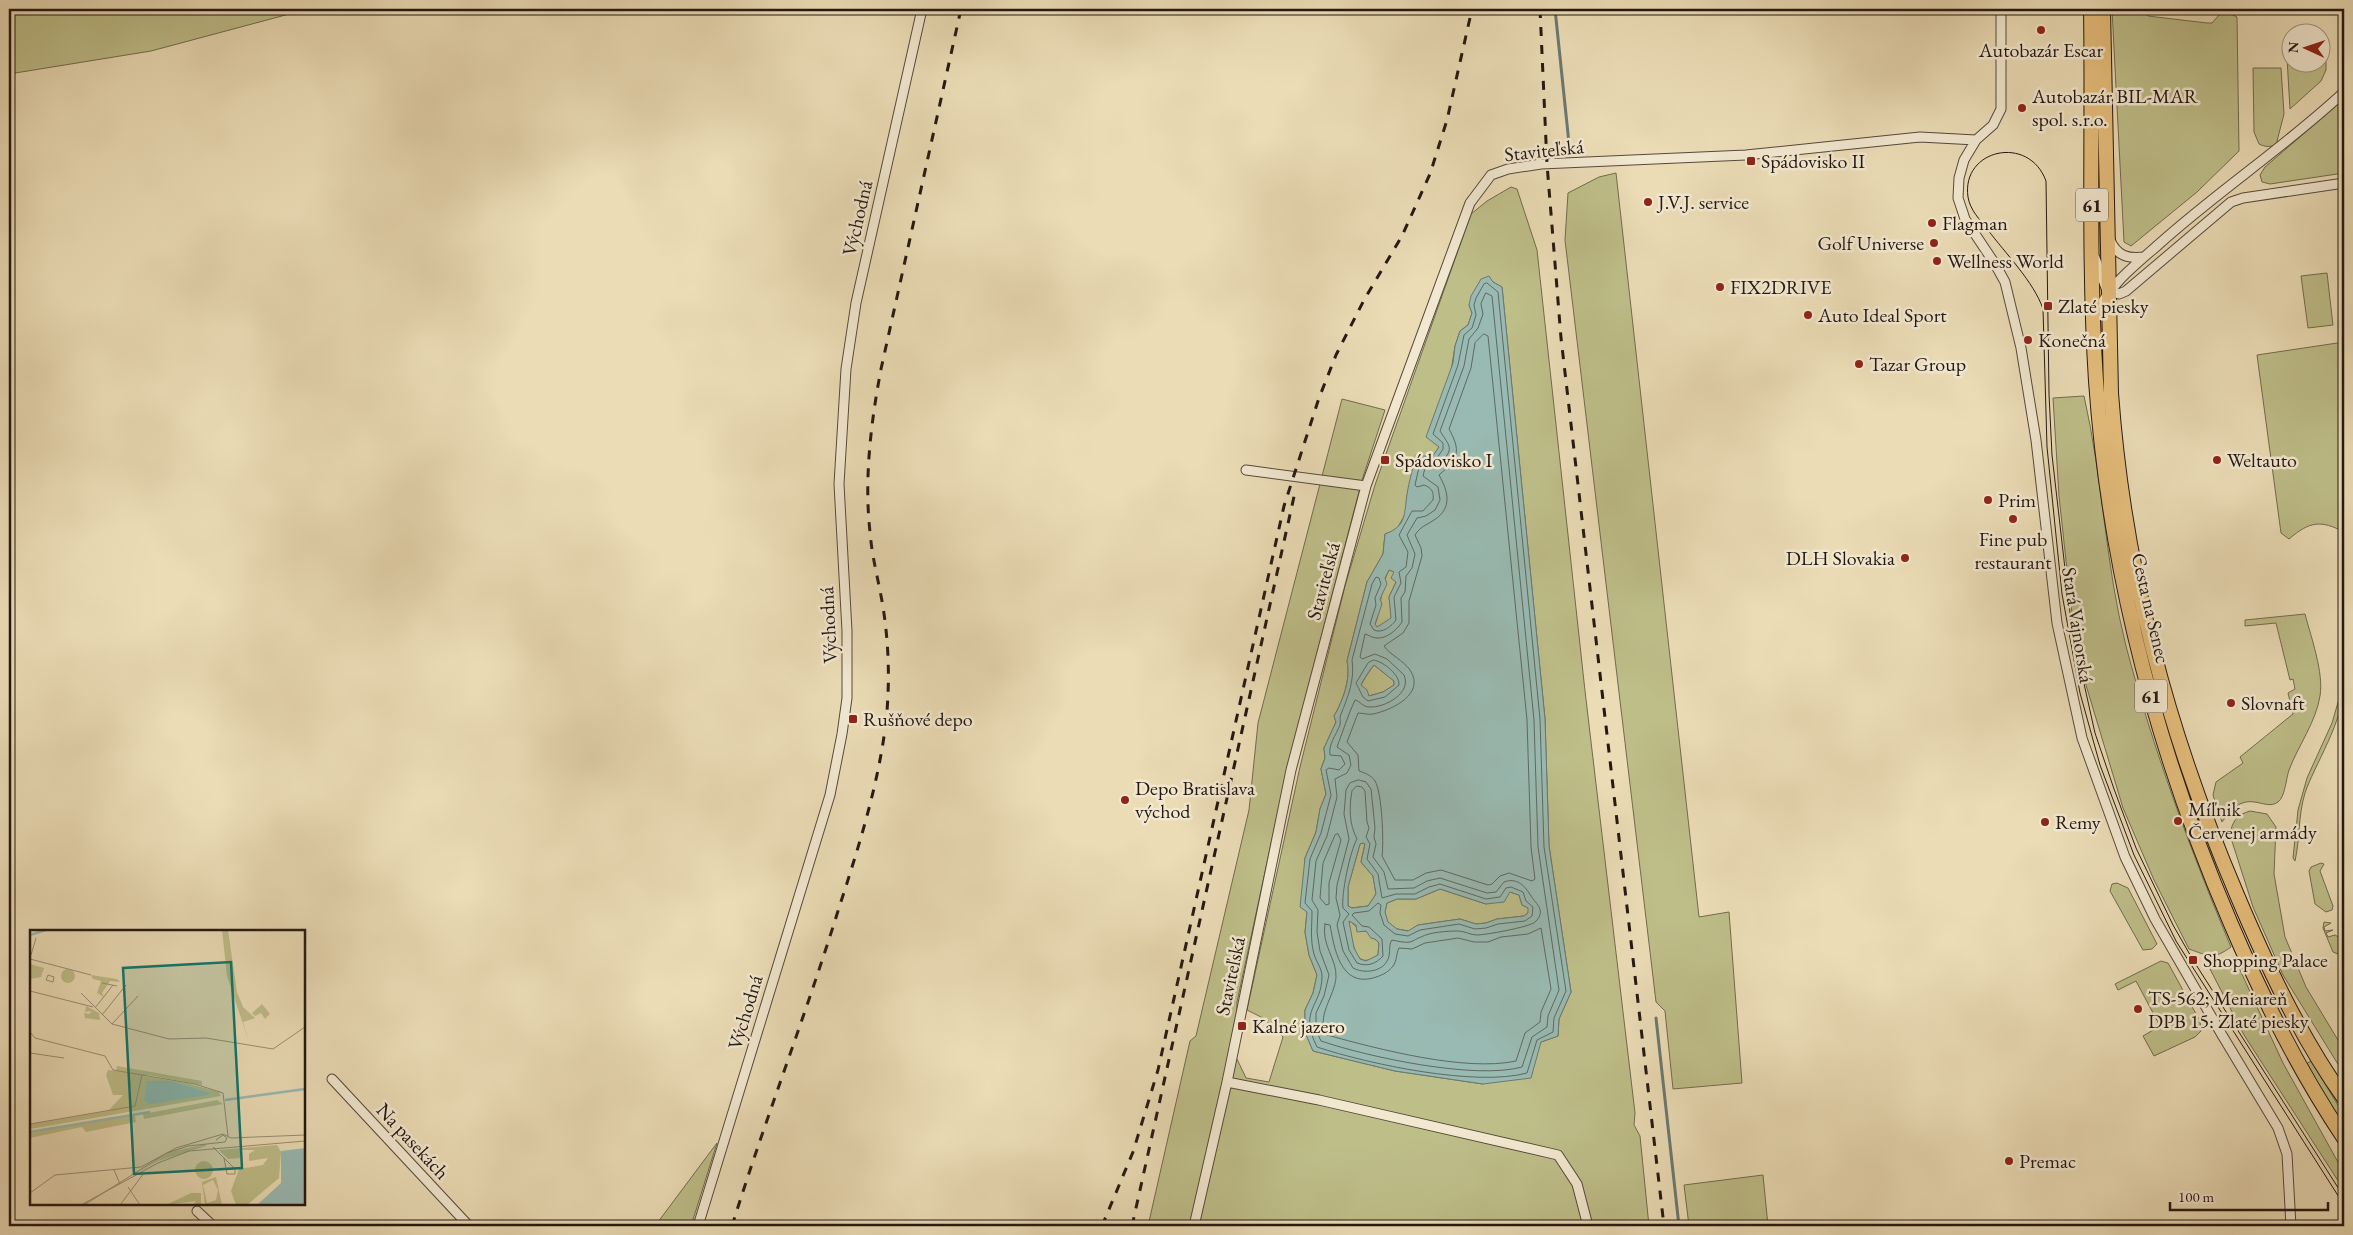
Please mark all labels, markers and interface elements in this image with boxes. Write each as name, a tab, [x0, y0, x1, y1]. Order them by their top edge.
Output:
north arrow	[2280, 22, 2330, 72]
marker: Autobazár Escar	[2035, 24, 2047, 36]
place label: Autobazár Escar	[1978, 37, 2104, 63]
text: N	[2284, 41, 2302, 53]
place label: Autobazár BIL-MAR spol. s.r.o.	[2031, 83, 2199, 132]
marker: Autobazár BIL-MAR spol. s.r.o.	[2016, 102, 2028, 114]
street label: Staviteľská	[1503, 133, 1585, 167]
place label: Spádovisko II	[1761, 148, 1865, 174]
marker: Spádovisko II	[1745, 155, 1757, 167]
street label: Východná	[836, 178, 878, 258]
road number: 61	[2076, 188, 2108, 222]
place label: J.V.J. service	[1656, 189, 1749, 215]
marker: J.V.J. service	[1642, 196, 1654, 208]
place label: Flagman	[1942, 210, 2008, 236]
marker: Flagman	[1926, 217, 1938, 229]
place label: Golf Universe	[1817, 230, 1924, 256]
marker: Golf Universe	[1928, 237, 1940, 249]
place label: Wellness World	[1947, 248, 2065, 274]
marker: Wellness World	[1931, 255, 1943, 267]
place label: FIX2DRIVE	[1730, 274, 1832, 300]
marker: FIX2DRIVE	[1714, 281, 1726, 293]
place label: Zlaté piesky	[2058, 293, 2149, 319]
marker: Zlaté piesky	[2042, 300, 2054, 312]
place label: Auto Ideal Sport	[1817, 302, 1947, 328]
marker: Auto Ideal Sport	[1802, 309, 1814, 321]
place label: Konečná	[2038, 327, 2106, 353]
marker: Konečná	[2022, 334, 2034, 346]
place label: Tazar Group	[1869, 351, 1966, 377]
marker: Tazar Group	[1853, 358, 1865, 370]
place label: Spádovisko I	[1395, 447, 1492, 473]
place label: Weltauto	[2227, 447, 2297, 473]
marker: Spádovisko I	[1379, 454, 1391, 466]
marker: Weltauto	[2211, 454, 2223, 466]
place label: Prim	[1998, 487, 2037, 513]
marker: Prim	[1982, 494, 1994, 506]
marker: Fine pub restaurant	[2007, 513, 2019, 525]
place label: Fine pub restaurant	[1974, 526, 2052, 575]
street label: Staviteľská	[1300, 539, 1346, 623]
place label: DLH Slovakia	[1786, 545, 1895, 571]
street label: Cesta na Senec	[2126, 550, 2176, 666]
marker: DLH Slovakia	[1899, 552, 1911, 564]
street label: Stará Vajnorská	[2056, 565, 2100, 685]
street label: Východná	[813, 586, 843, 664]
road number: 61	[2135, 679, 2167, 712]
place label: Slovnaft	[2241, 690, 2305, 716]
marker: Slovnaft	[2225, 697, 2237, 709]
place label: Rušňové depo	[863, 706, 973, 732]
marker: Rušňové depo	[847, 713, 859, 725]
place label: Depo Bratislava východ	[1135, 775, 1255, 824]
marker: Depo Bratislava východ	[1119, 794, 1131, 806]
place label: Míľnik Červenej armády	[2188, 796, 2317, 845]
place label: Remy	[2055, 809, 2101, 835]
marker: Míľnik Červenej armády	[2172, 815, 2184, 827]
marker: Remy	[2039, 816, 2051, 828]
inset map	[30, 930, 305, 1205]
street label: Staviteľská	[1209, 934, 1251, 1018]
place label: Shopping Palace	[2203, 947, 2328, 973]
marker: Shopping Palace	[2187, 954, 2199, 966]
street label: Východná	[721, 972, 769, 1052]
place label: TS-562; Meniareň DPB 15: Zlaté piesky	[2148, 985, 2309, 1034]
marker: TS-562; Meniareň DPB 15: Zlaté piesky	[2132, 1003, 2144, 1015]
place label: Kalné jazero	[1252, 1013, 1345, 1039]
marker: Kalné jazero	[1236, 1020, 1248, 1032]
street label: Na pasekách	[371, 1097, 455, 1185]
place label: Premac	[2019, 1148, 2076, 1174]
marker: Premac	[2003, 1155, 2015, 1167]
scale bar	[2170, 1180, 2328, 1212]
text: 100 m	[2178, 1187, 2215, 1206]

